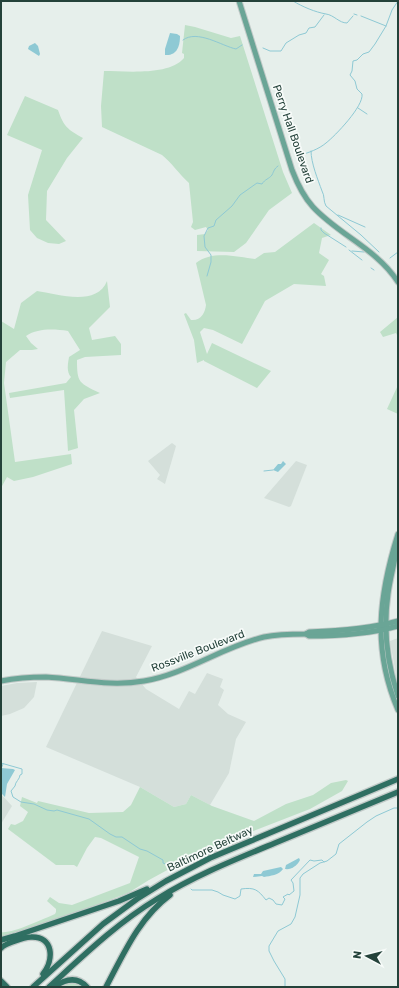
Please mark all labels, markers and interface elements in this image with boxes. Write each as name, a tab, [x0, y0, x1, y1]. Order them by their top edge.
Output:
street label: Perry Hall Boulevard	[270, 83, 316, 185]
street label: Rossville Boulevard	[150, 627, 246, 675]
street label: Baltimore Beltway	[165, 823, 255, 875]
north arrow	[347, 936, 387, 976]
text: N	[351, 950, 365, 960]

